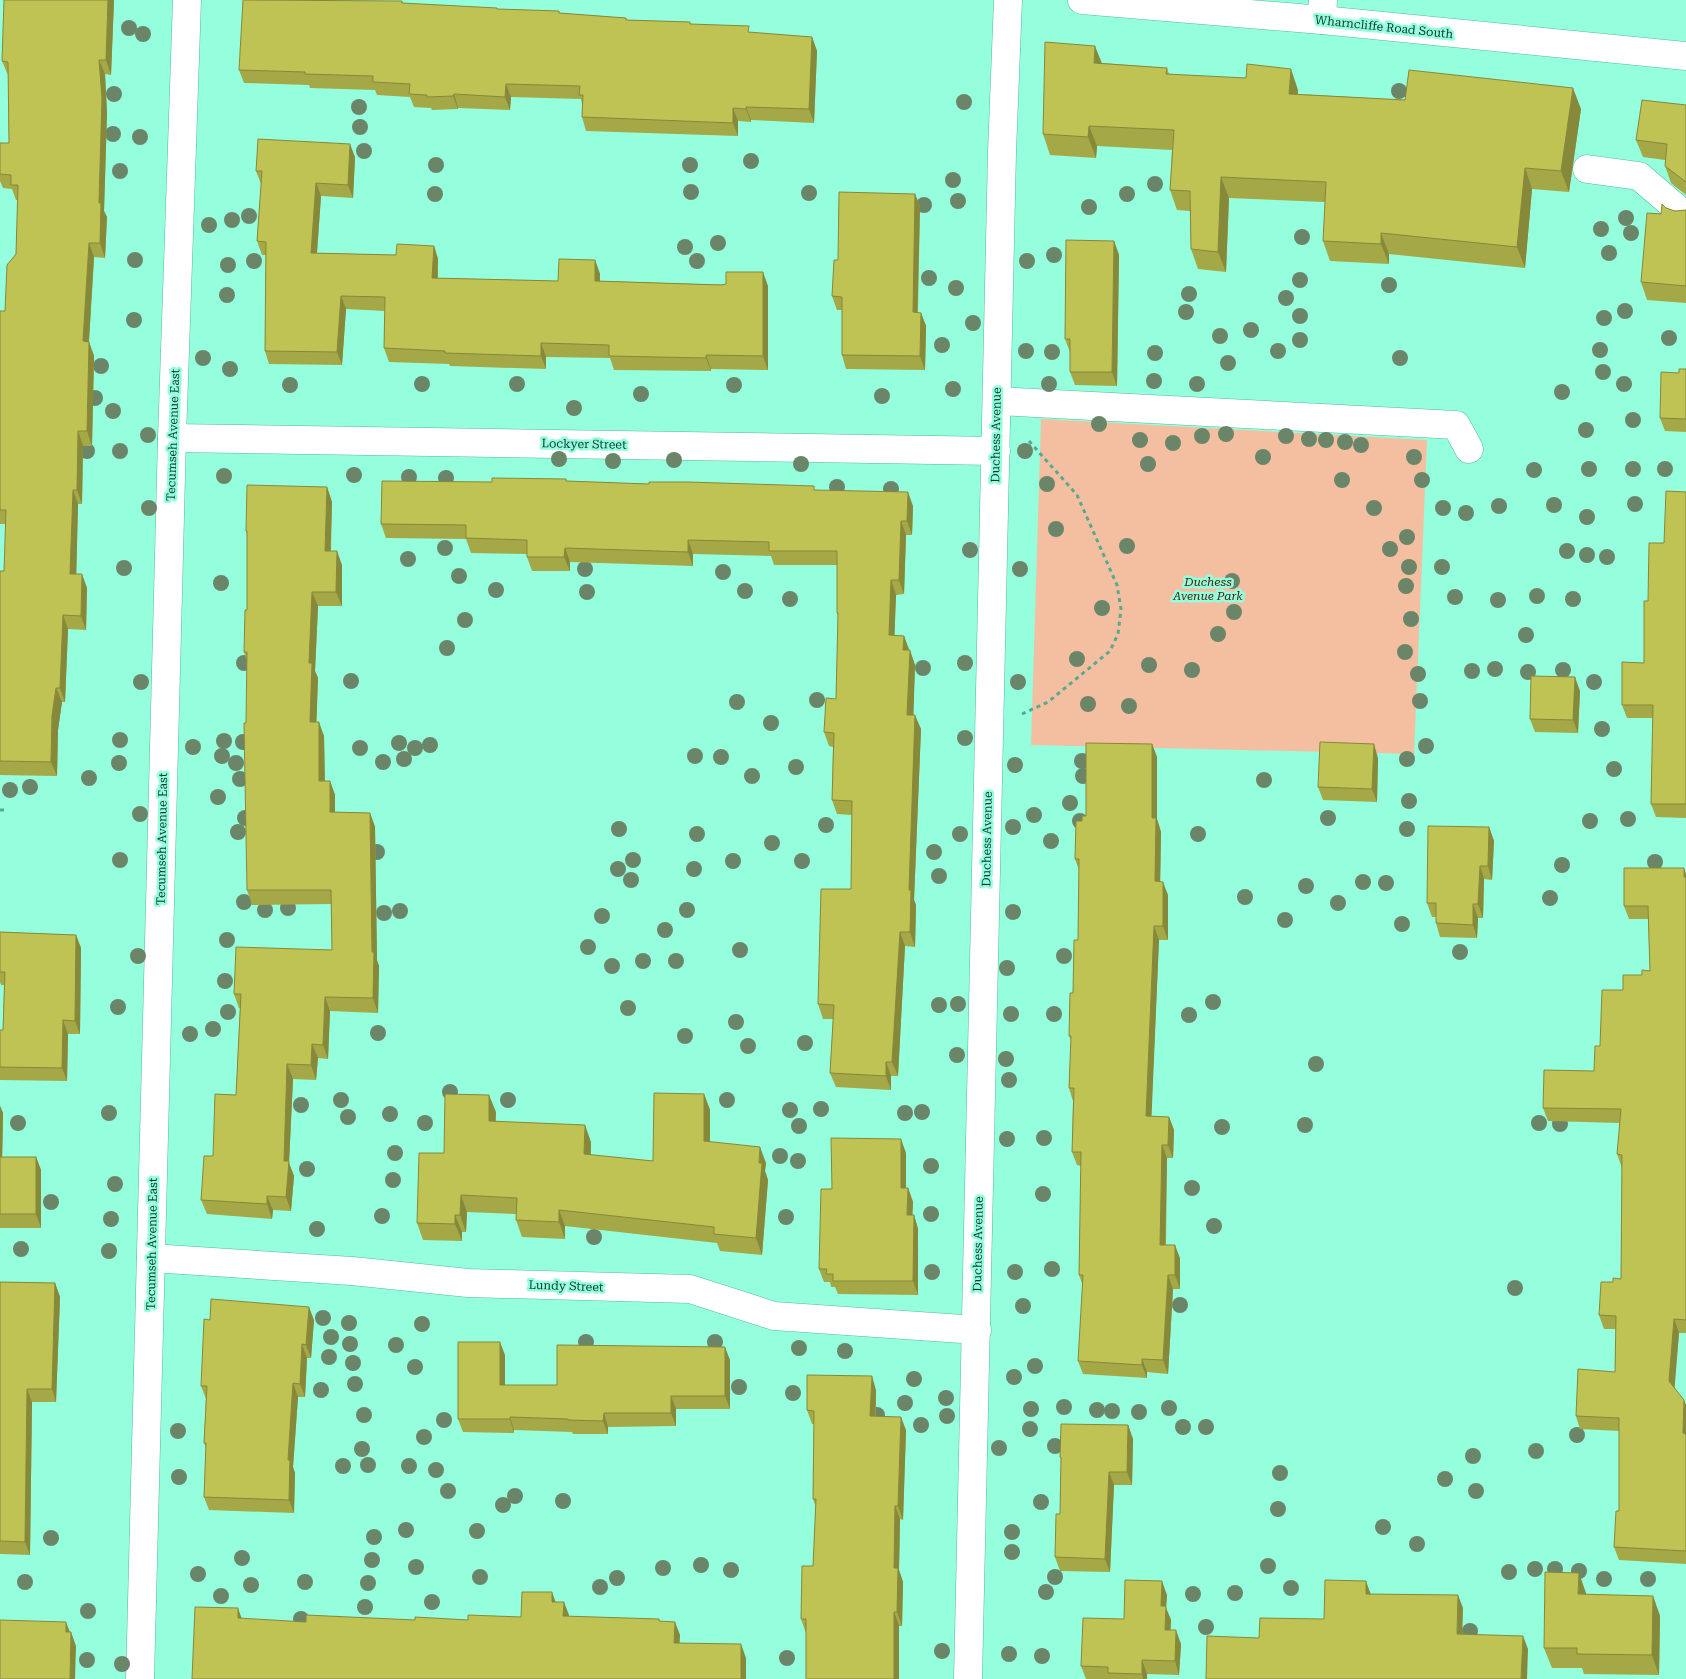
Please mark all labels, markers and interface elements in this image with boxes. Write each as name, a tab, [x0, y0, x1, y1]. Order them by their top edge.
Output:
street label: Wharncliffe Road South	[1314, 13, 1454, 41]
street label: Tecumseh Avenue East	[164, 368, 182, 501]
street label: Duchess Avenue	[988, 387, 1004, 483]
street label: Lockyer Street	[541, 436, 627, 452]
park label: Duchess Avenue Park	[1172, 575, 1243, 603]
street label: Tecumseh Avenue East	[154, 772, 170, 905]
street label: Duchess Avenue	[979, 791, 995, 887]
street label: Tecumseh Avenue East	[144, 1177, 160, 1310]
street label: Duchess Avenue	[970, 1196, 986, 1292]
street label: Lundy Street	[528, 1278, 604, 1294]

